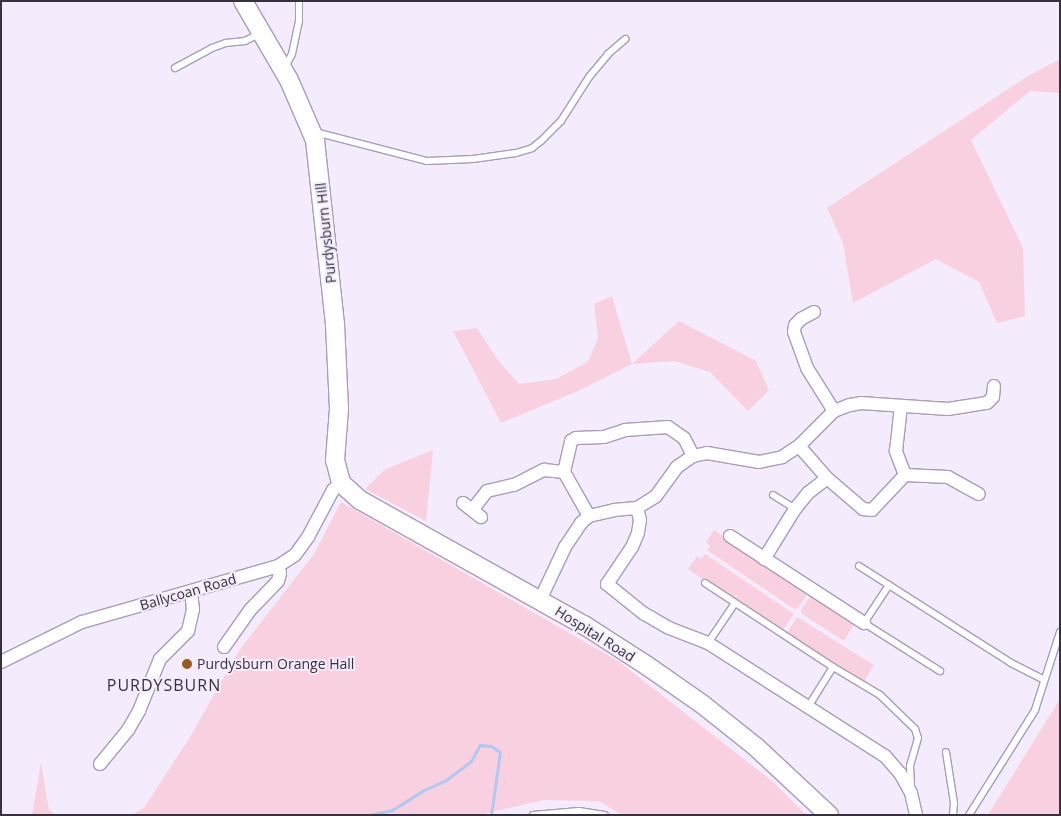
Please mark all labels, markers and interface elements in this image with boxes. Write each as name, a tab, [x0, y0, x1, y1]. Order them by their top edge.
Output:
street label: Purdysburn Hill	[312, 182, 340, 284]
street label: Ballycoan Road	[138, 570, 238, 614]
street label: Hospital Road	[552, 603, 638, 665]
place label: Purdysburn Orange Hall	[197, 656, 354, 672]
marker: Purdysburn Orange Hall	[181, 658, 193, 670]
district label: PURDYSBURN	[106, 675, 222, 695]

